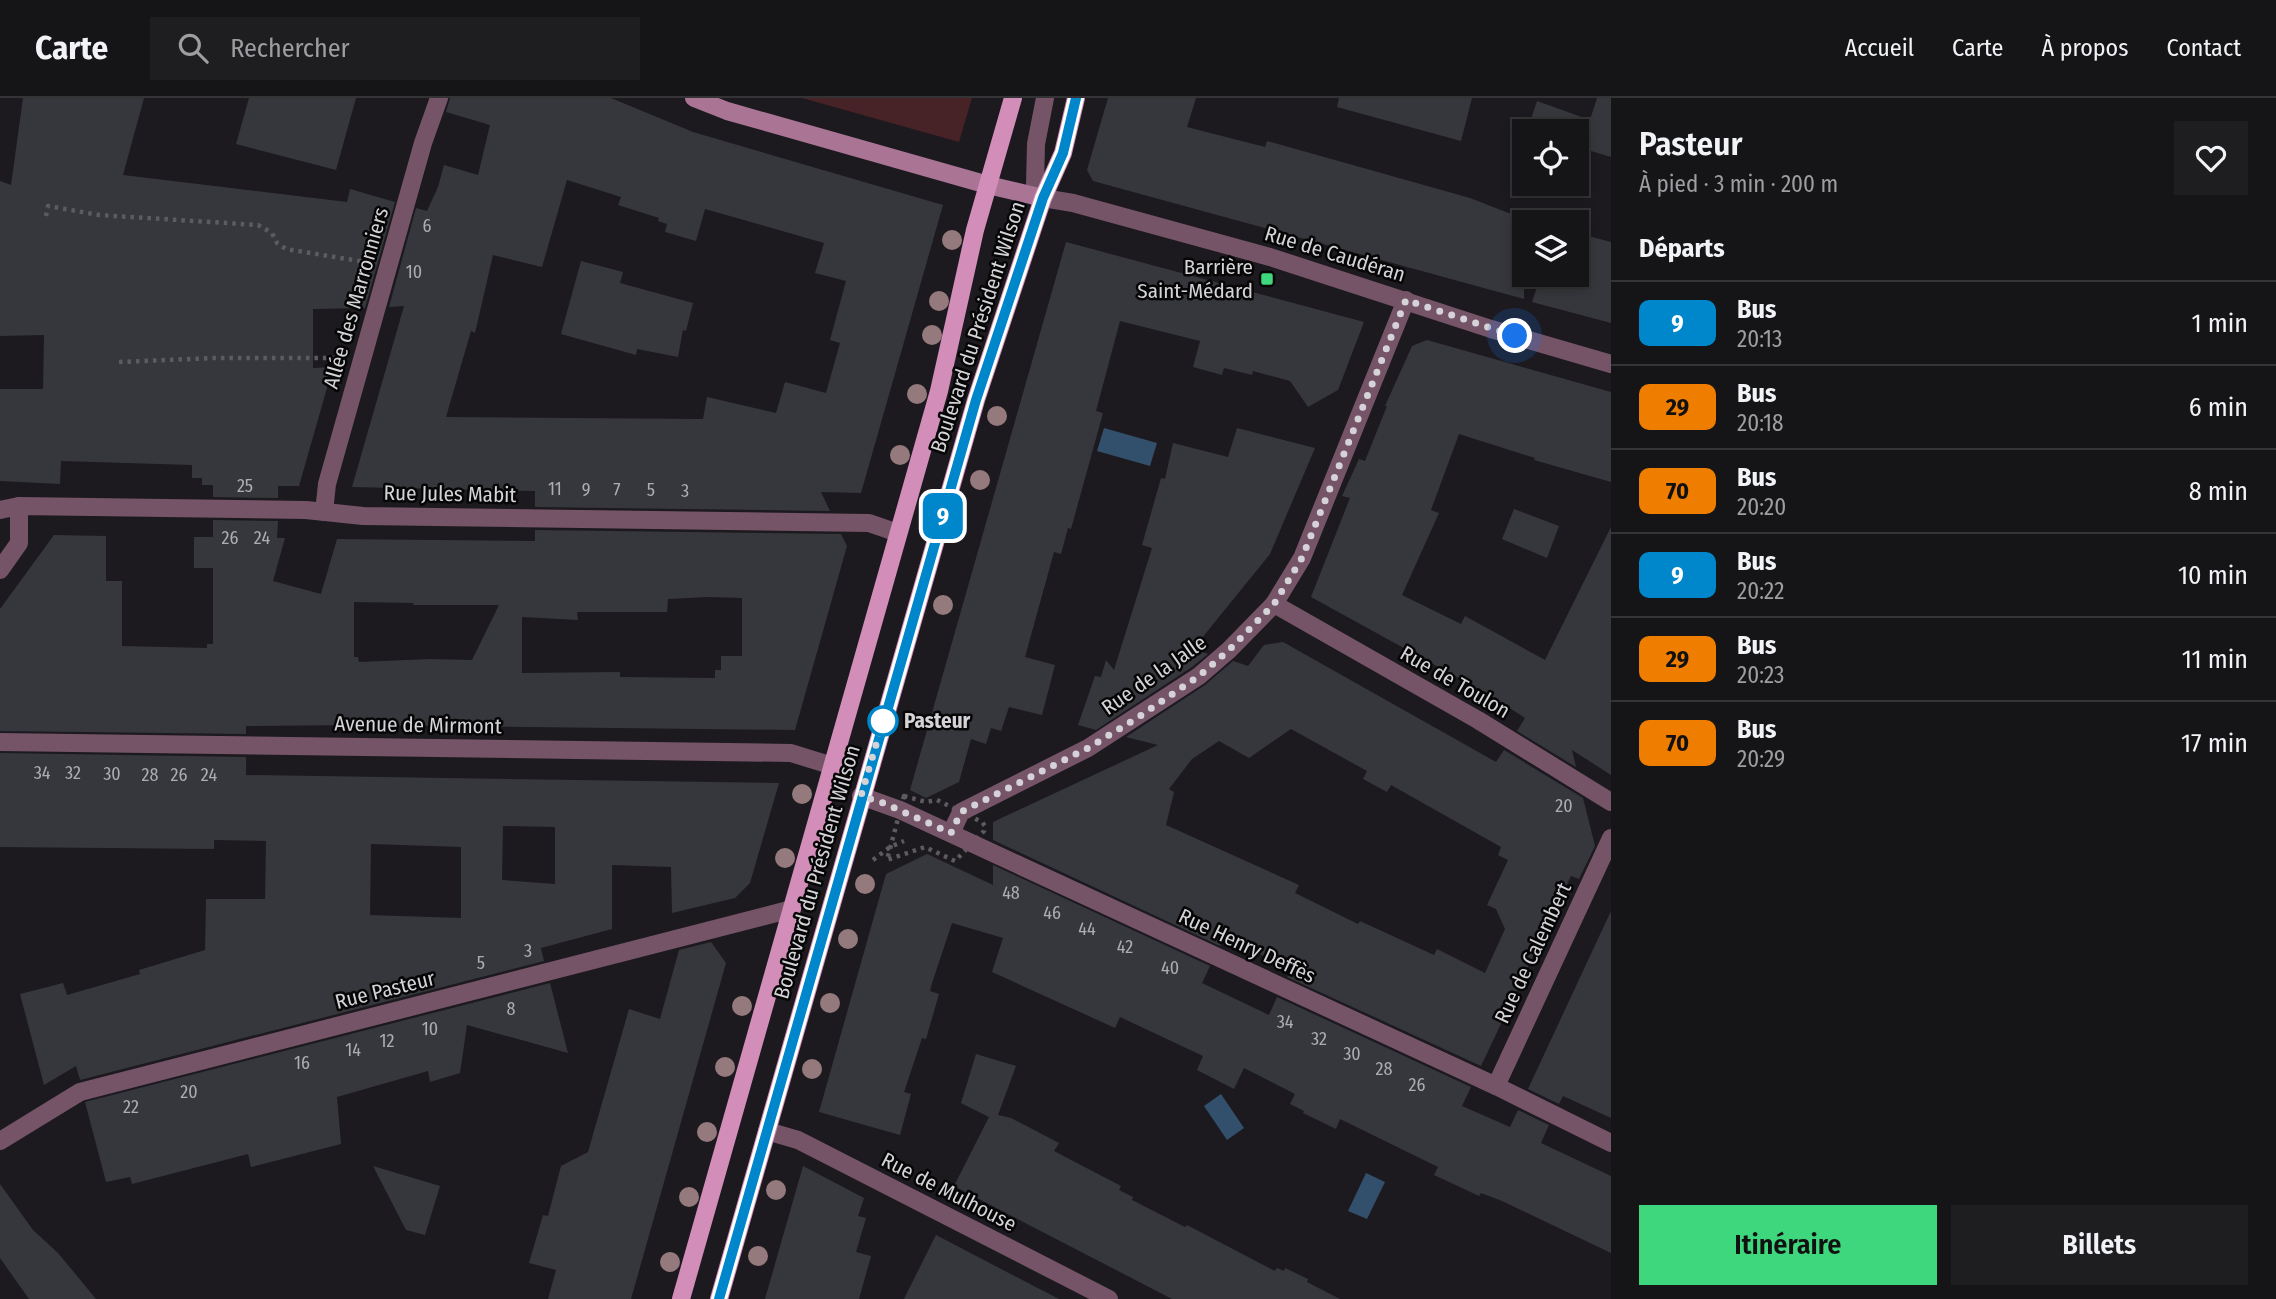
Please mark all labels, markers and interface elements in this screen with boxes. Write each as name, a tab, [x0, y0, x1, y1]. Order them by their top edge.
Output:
search box	[150, 17, 640, 80]
text: Carte	[35, 28, 108, 68]
icon: search	[174, 29, 212, 67]
text: Rechercher	[230, 33, 350, 64]
text: Accueil	[1845, 34, 1914, 62]
text: Carte	[1952, 34, 2003, 62]
text: À propos	[2041, 34, 2128, 62]
text: Contact	[2166, 34, 2241, 62]
map controls	[1512, 119, 1589, 287]
button: locate	[1512, 119, 1589, 196]
button: heart	[2174, 121, 2248, 195]
text: Pasteur	[1639, 124, 1742, 164]
text: À pied · 3 min · 200 m	[1639, 170, 1838, 198]
street label: Boulevard du Président Wilson	[925, 198, 1031, 456]
street label: Allée des Marronniers	[318, 204, 394, 392]
button: layers	[1512, 210, 1589, 287]
house number: 6	[423, 215, 432, 237]
street label: Rue de Caudéran	[1262, 220, 1408, 288]
text: Départs	[1639, 233, 1725, 264]
place label: Barrière Saint-Médard	[1137, 254, 1253, 304]
house number: 10	[406, 261, 422, 283]
marker: Barrière Saint-Médard	[1259, 271, 1275, 287]
text: Bus	[1737, 294, 1776, 325]
text: 1 min	[2192, 308, 2248, 339]
text: 9	[1671, 309, 1684, 337]
your location	[1497, 318, 1532, 353]
text: 20:13	[1737, 325, 1782, 353]
text: Bus	[1737, 378, 1776, 409]
text: 6 min	[2189, 392, 2248, 423]
text: 29	[1666, 393, 1689, 421]
text: 20:18	[1737, 409, 1784, 437]
text: Bus	[1737, 462, 1776, 493]
house number: 25	[237, 475, 253, 497]
text: 8 min	[2189, 476, 2248, 507]
text: 70	[1666, 477, 1689, 505]
house number: 11	[548, 478, 562, 500]
house number: 9	[582, 479, 590, 501]
house number: 7	[613, 479, 621, 501]
house number: 5	[647, 479, 655, 501]
street label: Rue Jules Mabit	[383, 480, 517, 508]
house number: 3	[681, 480, 689, 502]
line badge: 9	[920, 493, 966, 539]
text: 20:20	[1737, 493, 1786, 521]
text: 9	[937, 502, 949, 530]
house number: 26	[222, 527, 239, 549]
house number: 24	[254, 527, 270, 549]
text: Bus	[1737, 546, 1776, 577]
text: 10 min	[2178, 560, 2248, 591]
text: 9	[1671, 561, 1684, 589]
text: 20:22	[1737, 577, 1784, 605]
street label: Rue de la Jalle	[1097, 629, 1211, 721]
text: Bus	[1737, 630, 1776, 661]
street label: Rue de Toulon	[1395, 640, 1515, 724]
text: 11 min	[2182, 644, 2248, 675]
text: 29	[1666, 645, 1689, 673]
text: 20:23	[1737, 661, 1784, 689]
marker: Pasteur	[868, 706, 898, 736]
place label: Pasteur	[904, 708, 971, 734]
street label: Avenue de Mirmont	[334, 711, 502, 739]
text: Bus	[1737, 714, 1776, 745]
text: 17 min	[2181, 728, 2248, 759]
text: 70	[1666, 729, 1689, 757]
street label: Boulevard du Président Wilson	[768, 742, 866, 1002]
text: 20:29	[1737, 745, 1785, 773]
house number: 34	[34, 762, 51, 784]
house number: 32	[65, 762, 81, 784]
house number: 30	[103, 763, 121, 785]
house number: 28	[142, 764, 158, 786]
house number: 26	[171, 764, 188, 786]
house number: 24	[201, 764, 217, 786]
house number: 20	[1555, 795, 1573, 817]
street label: Rue de Calembert	[1489, 878, 1577, 1028]
house number: 48	[1002, 882, 1020, 904]
house number: 46	[1043, 902, 1061, 924]
street label: Rue Henry Deffès	[1174, 903, 1320, 989]
house number: 44	[1078, 918, 1096, 940]
house number: 42	[1117, 936, 1133, 958]
house number: 3	[524, 940, 532, 962]
house number: 5	[477, 952, 485, 974]
house number: 40	[1161, 957, 1179, 979]
street label: Rue Pasteur	[332, 965, 438, 1015]
house number: 8	[507, 998, 516, 1020]
house number: 34	[1277, 1011, 1294, 1033]
house number: 10	[422, 1018, 438, 1040]
house number: 32	[1311, 1028, 1327, 1050]
house number: 12	[380, 1030, 395, 1052]
house number: 14	[345, 1039, 361, 1061]
house number: 30	[1343, 1043, 1361, 1065]
house number: 16	[294, 1052, 310, 1074]
house number: 28	[1376, 1058, 1392, 1080]
house number: 26	[1409, 1074, 1426, 1096]
house number: 20	[180, 1081, 198, 1103]
house number: 22	[123, 1096, 139, 1118]
street label: Rue de Mulhouse	[877, 1147, 1021, 1237]
button: Itinéraire	[1639, 1205, 1937, 1285]
button: Billets	[1951, 1205, 2248, 1285]

